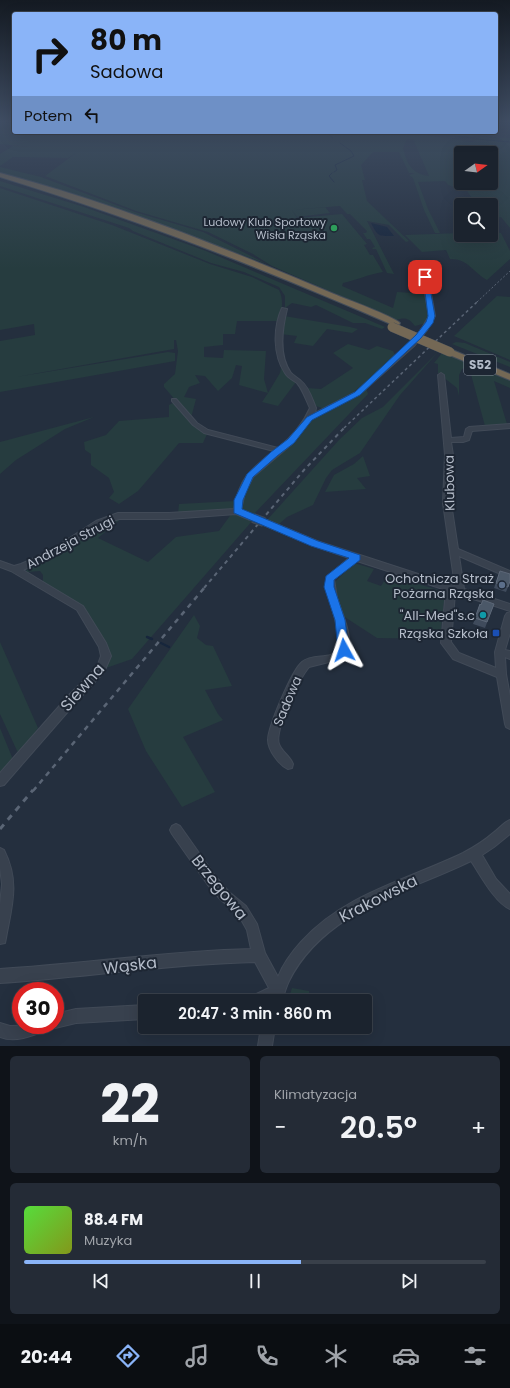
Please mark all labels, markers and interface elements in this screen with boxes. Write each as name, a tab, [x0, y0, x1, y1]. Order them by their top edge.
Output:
text: 80 m	[90, 21, 162, 60]
icon: right	[24, 28, 76, 80]
text: Sadowa	[90, 59, 163, 84]
icon: left	[81, 104, 103, 126]
text: Potem	[24, 105, 73, 126]
north arrow	[454, 146, 498, 190]
map controls	[454, 146, 498, 242]
button: search	[454, 198, 498, 242]
place label: Ludowy Klub Sportowy Wisła Rząska	[204, 214, 327, 243]
marker: Ludowy Klub Sportowy Wisła Rząska	[329, 223, 339, 233]
pin	[408, 260, 442, 294]
icon: arrive	[414, 266, 436, 288]
road number: S52	[464, 355, 496, 375]
street label: Klubowa	[440, 455, 459, 511]
street label: Andrzeja Strugi	[23, 511, 118, 574]
place label: Ochotnicza Straż Pożarna Rząska	[385, 569, 494, 603]
marker: Ochotnicza Straż Pożarna Rząska	[497, 580, 507, 590]
place label: "All-Med"s.c	[400, 606, 475, 625]
marker: "All-Med"s.c	[478, 610, 488, 620]
place label: Rząska Szkoła	[399, 624, 488, 643]
marker: Rząska Szkoła	[491, 628, 501, 638]
position arrow	[323, 629, 365, 671]
street label: Siewna	[55, 658, 110, 717]
street label: Sadowa	[268, 673, 307, 729]
street label: Brzegowa	[186, 850, 253, 925]
street label: Krakowska	[335, 869, 421, 928]
street label: Wąska	[102, 951, 158, 980]
speed limit sign: 30	[12, 982, 64, 1034]
text: 20:47 · 3 min · 860 m	[178, 1003, 332, 1024]
text: 22	[100, 1068, 160, 1141]
text: Klimatyzacja	[274, 1085, 357, 1104]
text: 20.5°	[340, 1106, 417, 1149]
text: −	[274, 1112, 286, 1143]
text: +	[471, 1112, 486, 1143]
text: km/h	[113, 1131, 147, 1150]
text: 88.4 FM	[84, 1209, 143, 1230]
text: Muzyka	[84, 1231, 132, 1250]
icon: previous	[90, 1270, 112, 1292]
icon: pause	[244, 1270, 266, 1292]
icon: next	[398, 1270, 420, 1292]
icon: directions	[114, 1342, 142, 1370]
icon: music	[183, 1342, 211, 1370]
icon: phone	[253, 1342, 281, 1370]
icon: climate	[322, 1342, 350, 1370]
icon: car	[392, 1342, 420, 1370]
icon: filters	[461, 1342, 489, 1370]
text: 20:44	[21, 1344, 72, 1369]

